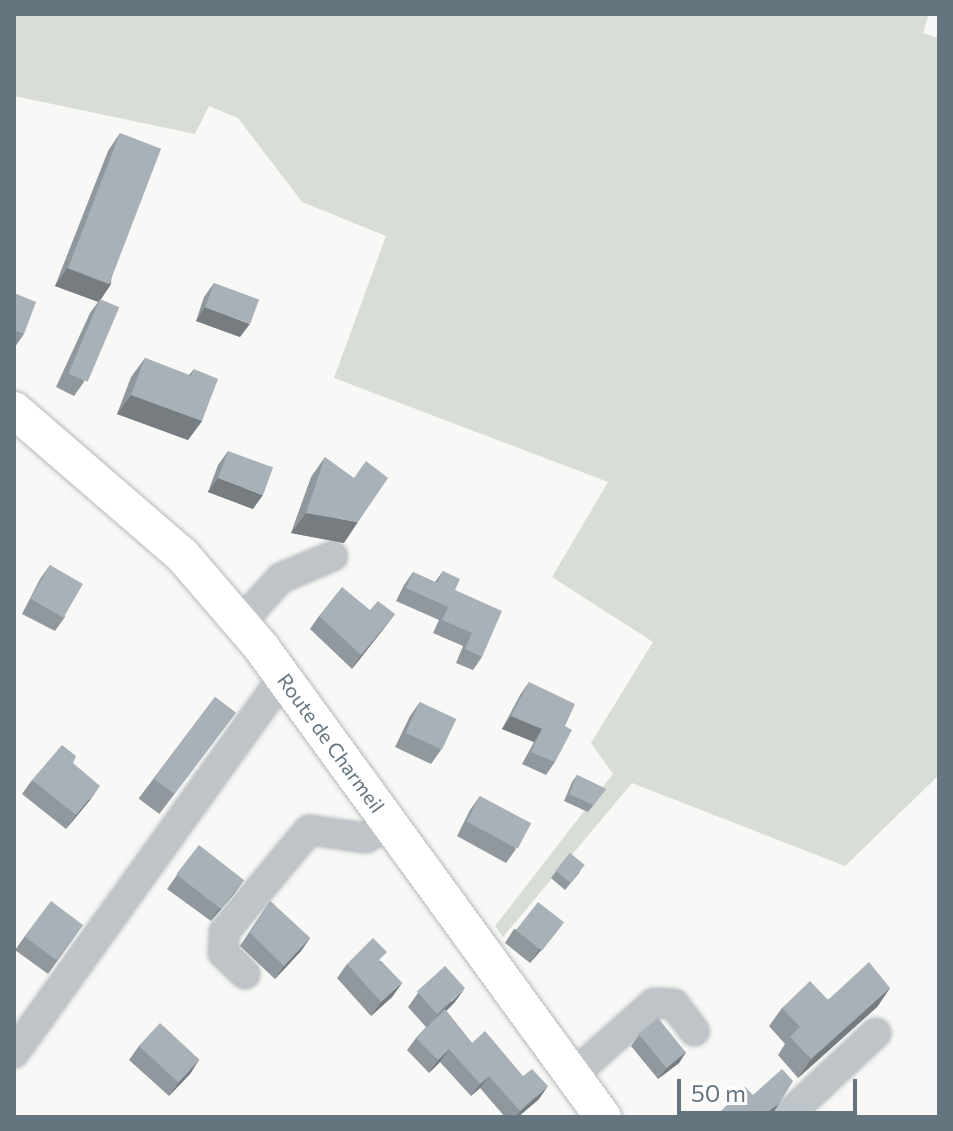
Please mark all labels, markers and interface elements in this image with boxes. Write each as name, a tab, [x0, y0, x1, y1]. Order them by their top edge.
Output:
street label: Route de Charmeil	[272, 669, 390, 817]
scale bar	[681, 1063, 861, 1113]
text: 50 m	[691, 1078, 746, 1107]

